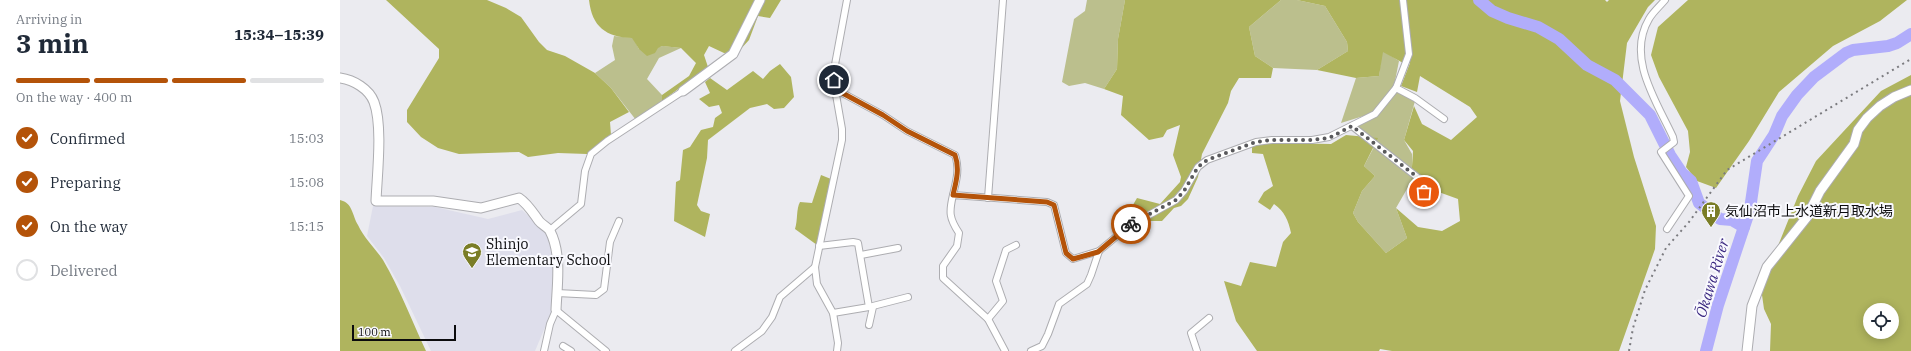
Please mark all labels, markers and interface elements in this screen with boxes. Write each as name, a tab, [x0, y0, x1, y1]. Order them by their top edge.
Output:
text: Arriving in	[16, 11, 82, 28]
text: 15:34–15:39	[234, 25, 324, 44]
text: 3 min	[16, 26, 89, 60]
pin	[817, 63, 851, 97]
icon: home	[823, 69, 845, 91]
text: On the way · 400 m	[16, 89, 132, 106]
icon: check	[16, 127, 38, 149]
text: Confirmed	[50, 129, 125, 148]
text: 15:03	[289, 130, 324, 147]
icon: check	[16, 171, 38, 193]
text: Preparing	[50, 173, 121, 192]
text: 15:08	[289, 174, 324, 191]
pin	[1407, 175, 1441, 209]
icon: bag	[1413, 181, 1435, 203]
building icon: 気仙沼市上水道新月取水場	[1700, 200, 1722, 228]
place label: 気仙沼市上水道新月取水場	[1725, 202, 1893, 220]
courier	[1111, 204, 1151, 244]
icon: bike	[1120, 213, 1142, 235]
icon: check	[16, 215, 38, 237]
text: On the way	[50, 217, 128, 236]
text: 15:15	[289, 218, 324, 235]
place label: Shinjo Elementary School	[486, 235, 611, 269]
water label: Ōkawa River	[1691, 236, 1733, 320]
school or university icon: Shinjo Elementary School	[461, 241, 483, 269]
text: Delivered	[50, 261, 118, 280]
map controls	[1863, 303, 1899, 339]
button: locate	[1863, 303, 1899, 339]
scale bar	[352, 323, 456, 342]
text: 100 m	[358, 325, 391, 339]

